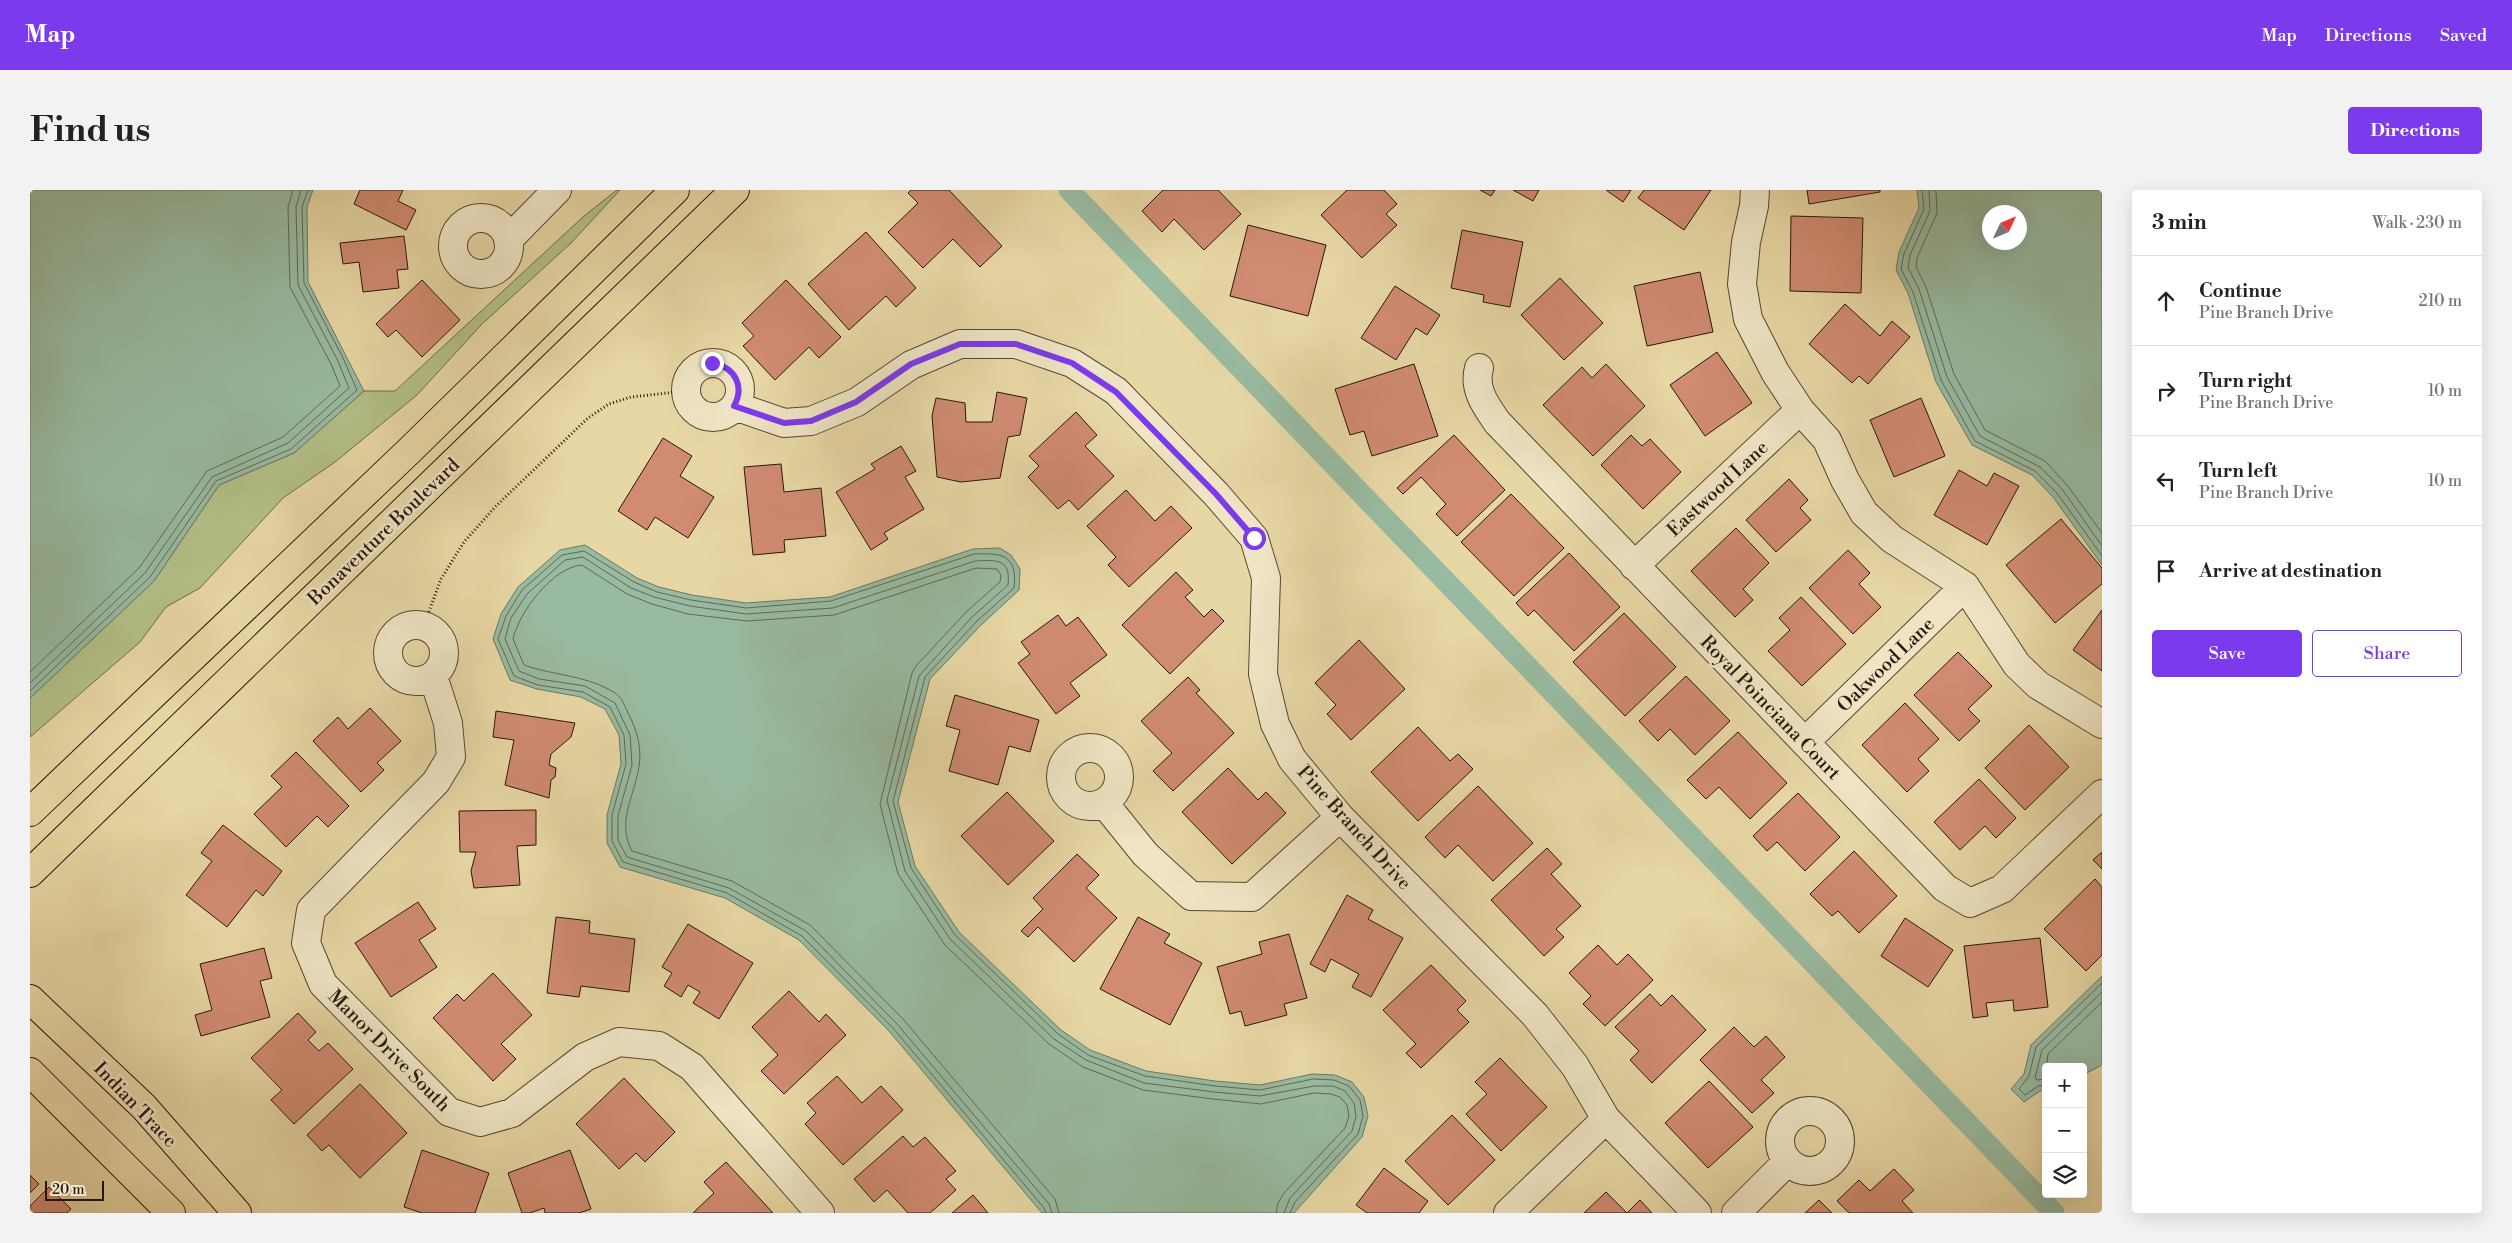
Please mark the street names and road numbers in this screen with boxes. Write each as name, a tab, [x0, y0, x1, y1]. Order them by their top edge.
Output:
street label: Eastwood Lane	[1662, 436, 1773, 542]
street label: Bonaventure Boulevard	[302, 453, 465, 611]
street label: Oakwood Lane	[1832, 612, 1940, 717]
street label: Royal Poinciana Court	[1695, 630, 1846, 785]
street label: Pine Branch Drive	[1292, 760, 1417, 895]
street label: Manor Drive South	[323, 984, 456, 1117]
street label: Indian Trace	[88, 1057, 182, 1153]

